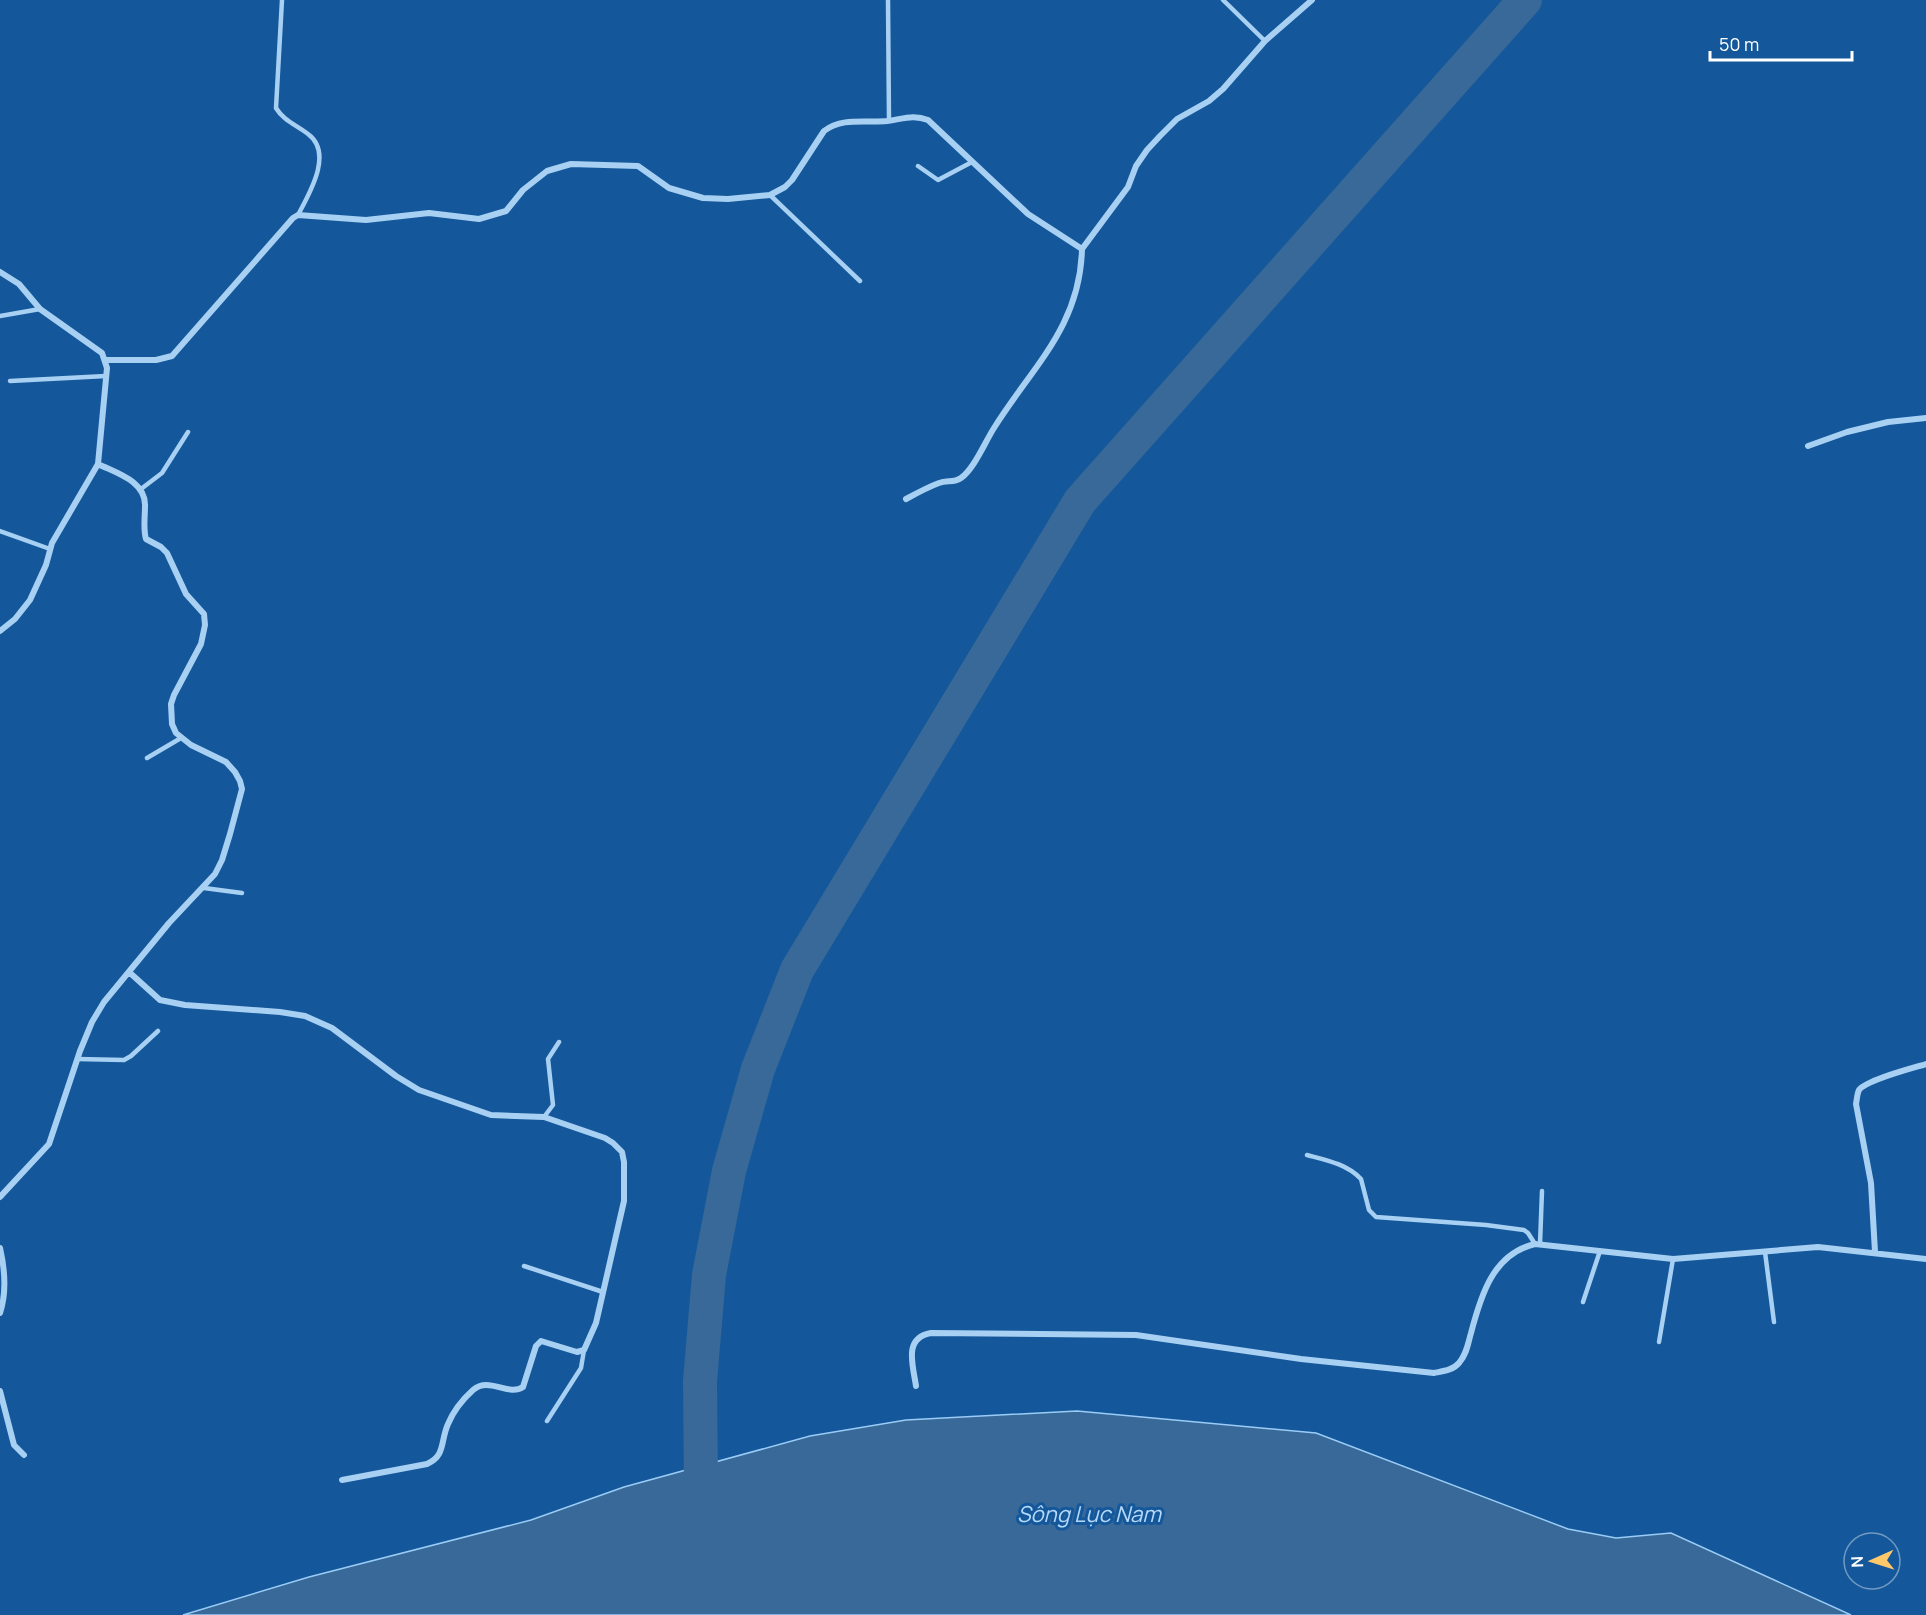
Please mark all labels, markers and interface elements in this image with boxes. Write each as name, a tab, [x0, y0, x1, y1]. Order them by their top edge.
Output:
scale bar	[1710, 24, 1852, 62]
text: 50 m	[1719, 32, 1759, 56]
water label: Sông Lục Nam	[1017, 1499, 1162, 1529]
north arrow	[1842, 1531, 1902, 1591]
text: N	[1846, 1555, 1868, 1568]

